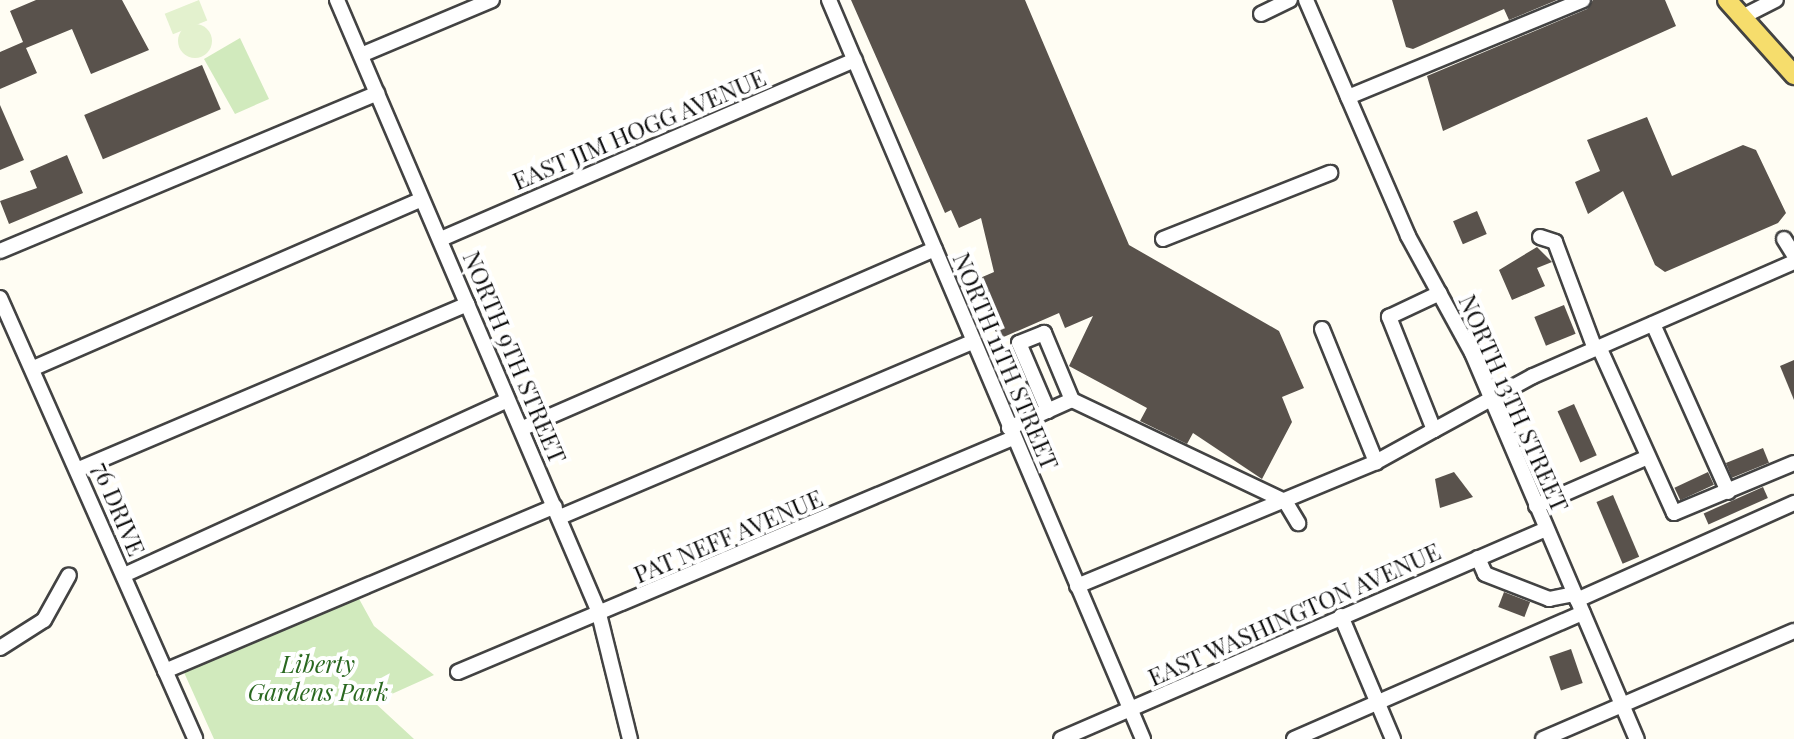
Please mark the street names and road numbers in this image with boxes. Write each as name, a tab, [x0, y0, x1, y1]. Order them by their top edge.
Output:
street label: EAST JIM HOGG AVENUE	[508, 62, 770, 196]
street label: NORTH 9TH STREET	[457, 247, 573, 467]
street label: NORTH 11TH STREET	[947, 248, 1065, 474]
street label: NORTH 13TH STREET	[1453, 290, 1575, 516]
street label: 76 DRIVE	[86, 458, 152, 560]
street label: PAT NEFF AVENUE	[628, 483, 828, 589]
street label: EAST WASHINGTON AVENUE	[1142, 536, 1446, 692]

